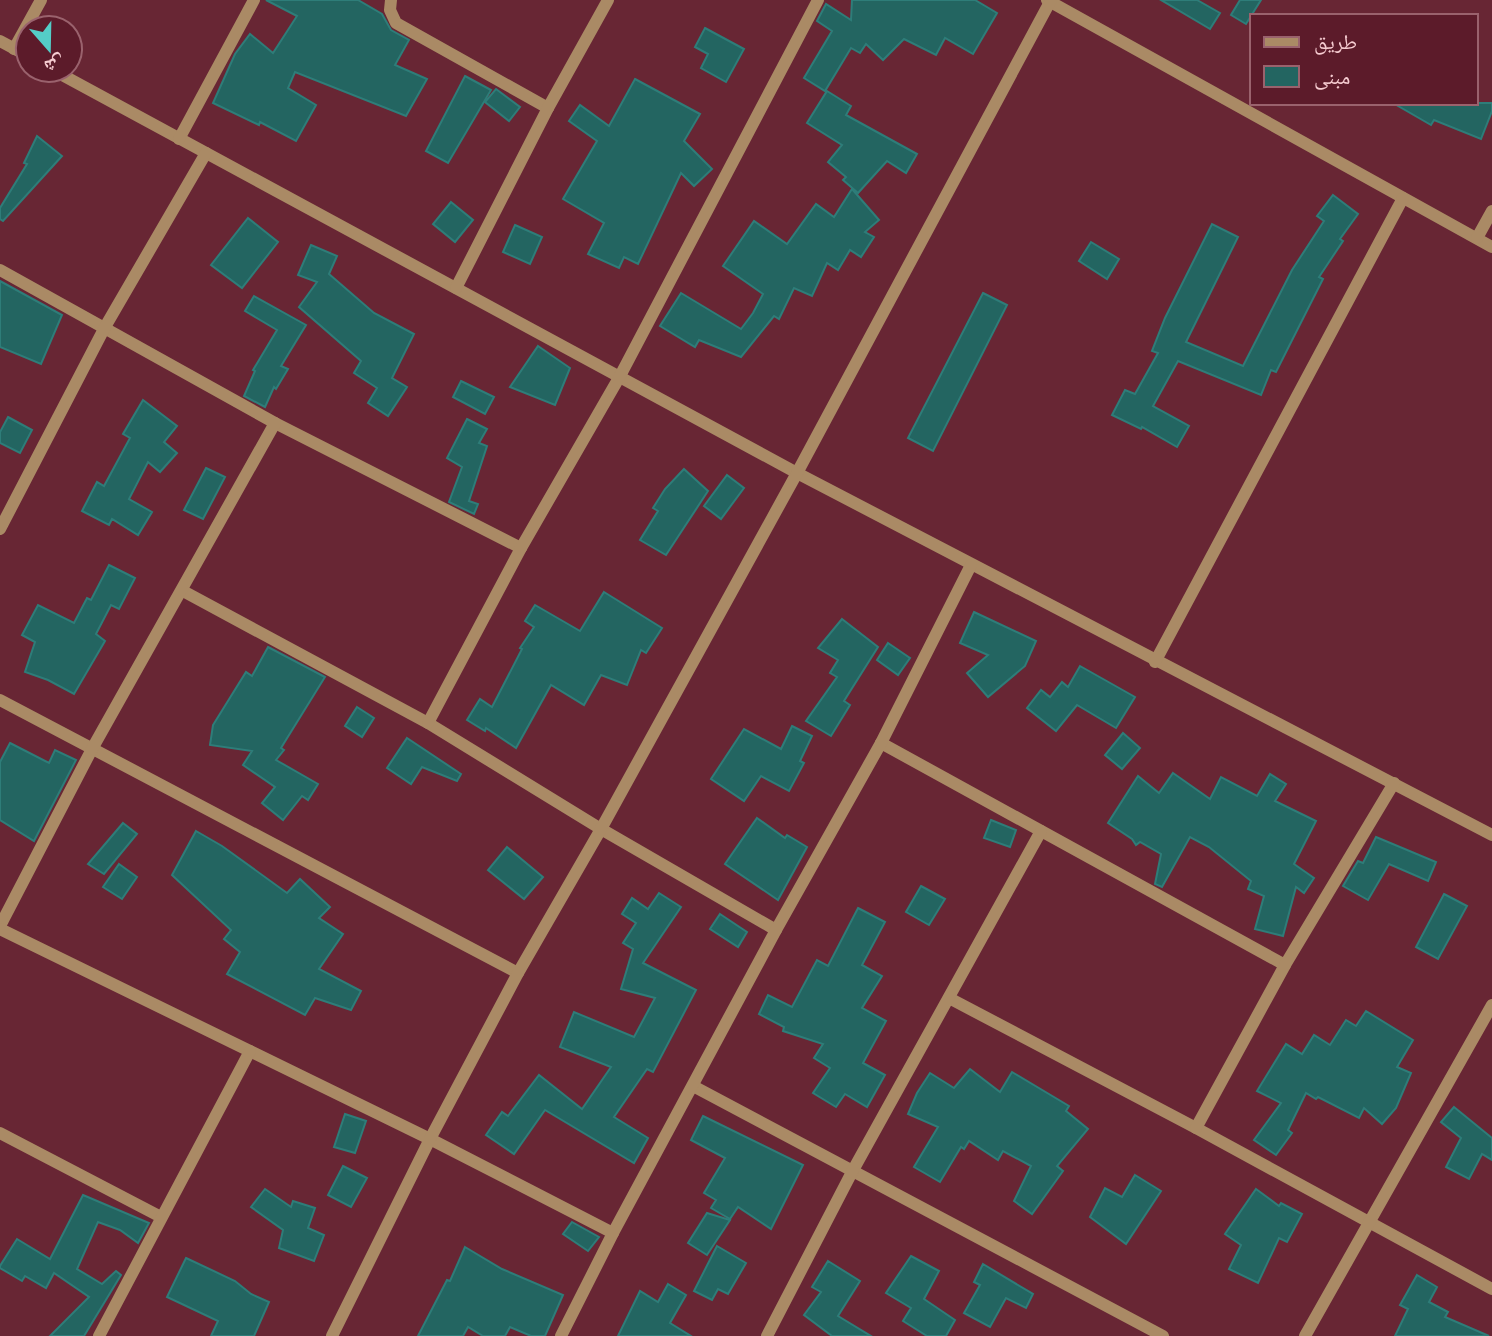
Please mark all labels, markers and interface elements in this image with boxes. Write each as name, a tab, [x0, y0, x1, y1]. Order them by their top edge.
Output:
north arrow	[14, 14, 84, 84]
legend	[1250, 14, 1478, 105]
text: طريق	[1314, 28, 1357, 55]
text: ش	[41, 50, 68, 80]
text: مبنى	[1314, 63, 1350, 90]

